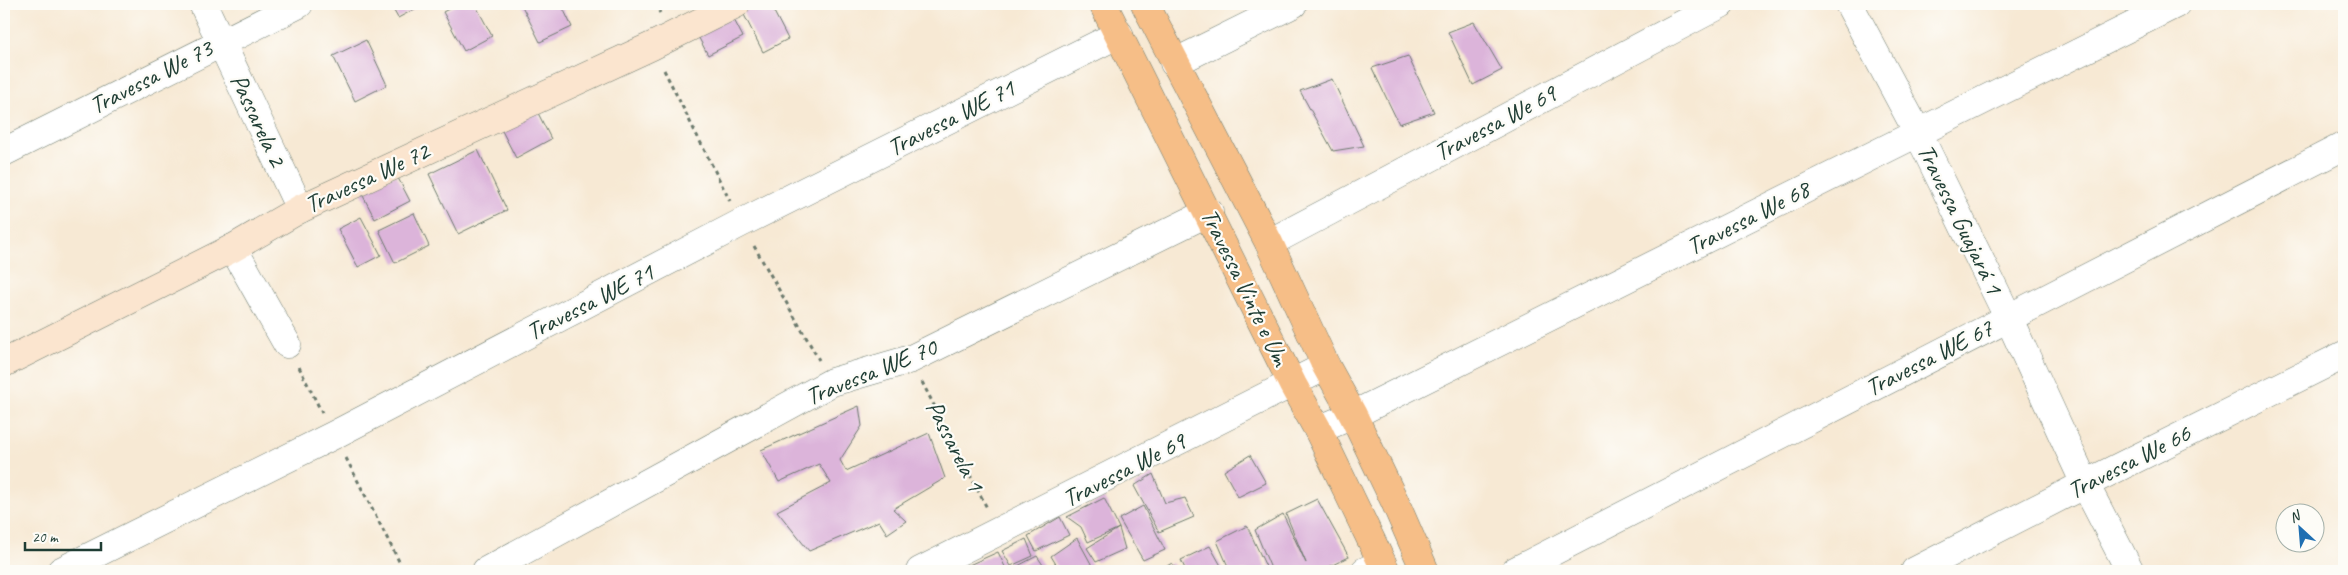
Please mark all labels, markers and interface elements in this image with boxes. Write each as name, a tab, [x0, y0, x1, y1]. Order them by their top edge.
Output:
street label: Travessa We 73	[84, 32, 219, 122]
street label: Passarela 2	[223, 69, 294, 173]
street label: Travessa WE 71	[882, 71, 1022, 164]
street label: Travessa We 69	[1428, 77, 1563, 169]
street label: Travessa We 72	[300, 134, 436, 221]
street label: Travessa Guajará 1	[1910, 139, 2011, 301]
street label: Travessa We 68	[1681, 172, 1817, 263]
street label: Travessa Vinte e Um	[1193, 203, 1298, 372]
street label: Travessa WE 71	[521, 255, 661, 348]
street label: Travessa WE 67	[1860, 311, 2000, 404]
street label: Travessa WE 70	[801, 331, 943, 413]
street label: Passarela 1	[918, 395, 992, 499]
street label: Travessa We 66	[2062, 417, 2197, 507]
street label: Travessa We 69	[1057, 425, 1192, 515]
north arrow	[2276, 502, 2326, 552]
text: N	[2287, 506, 2304, 526]
scale bar	[25, 520, 101, 552]
text: 20 m	[32, 528, 59, 547]

